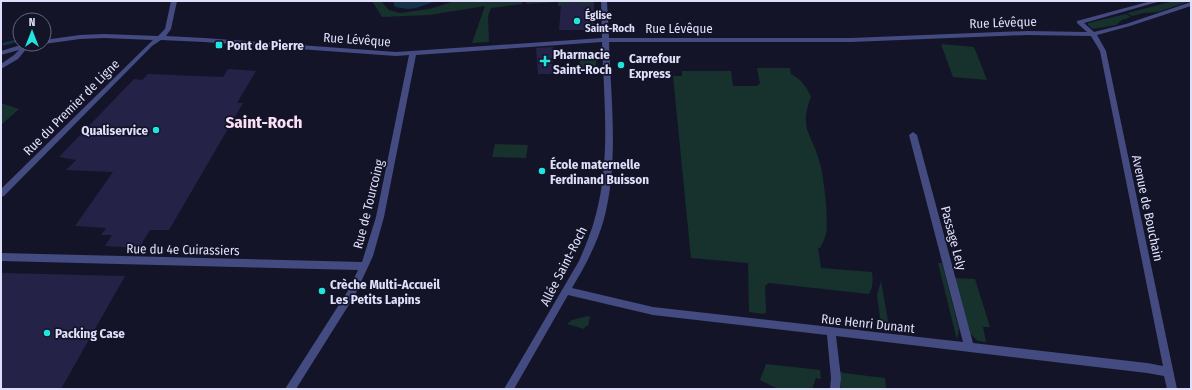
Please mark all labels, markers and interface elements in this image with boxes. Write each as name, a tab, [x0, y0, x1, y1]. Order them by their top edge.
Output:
place label: Église Saint-Roch	[585, 8, 635, 35]
north arrow	[12, 12, 52, 52]
street label: Rue Lévêque	[969, 14, 1037, 31]
text: N	[29, 16, 35, 29]
marker: Église Saint-Roch	[572, 16, 582, 26]
street label: Rue Lévêque	[645, 21, 713, 36]
street label: Rue Lévêque	[323, 30, 391, 49]
place label: Pont de Pierre	[227, 38, 304, 53]
marker: Pont de Pierre	[214, 40, 224, 50]
place label: Pharmacie Saint-Roch	[553, 47, 612, 77]
place label: Carrefour Express	[629, 51, 681, 81]
street label: Rue du Premier de Ligne	[20, 56, 122, 158]
marker: Pharmacie Saint-Roch	[540, 56, 550, 66]
marker: Carrefour Express	[616, 60, 626, 70]
district label: Saint-Roch	[226, 112, 303, 133]
place label: Qualiservice	[81, 123, 148, 138]
marker: Qualiservice	[151, 125, 161, 135]
street label: Avenue de Bouchain	[1129, 154, 1166, 263]
place label: École maternelle Ferdinand Buisson	[550, 156, 649, 187]
street label: Rue de Tourcoing	[350, 157, 387, 250]
marker: École maternelle Ferdinand Buisson	[537, 166, 547, 176]
street label: Passage Lely	[938, 204, 969, 272]
street label: Allée Saint-Roch	[537, 224, 590, 308]
street label: Rue du 4e Cuirassiers	[126, 241, 240, 258]
place label: Crèche Multi-Accueil Les Petits Lapins	[330, 277, 440, 307]
marker: Crèche Multi-Accueil Les Petits Lapins	[317, 286, 327, 296]
street label: Rue Henri Dunant	[820, 311, 916, 336]
place label: Packing Case	[55, 326, 125, 341]
marker: Packing Case	[42, 328, 52, 338]

